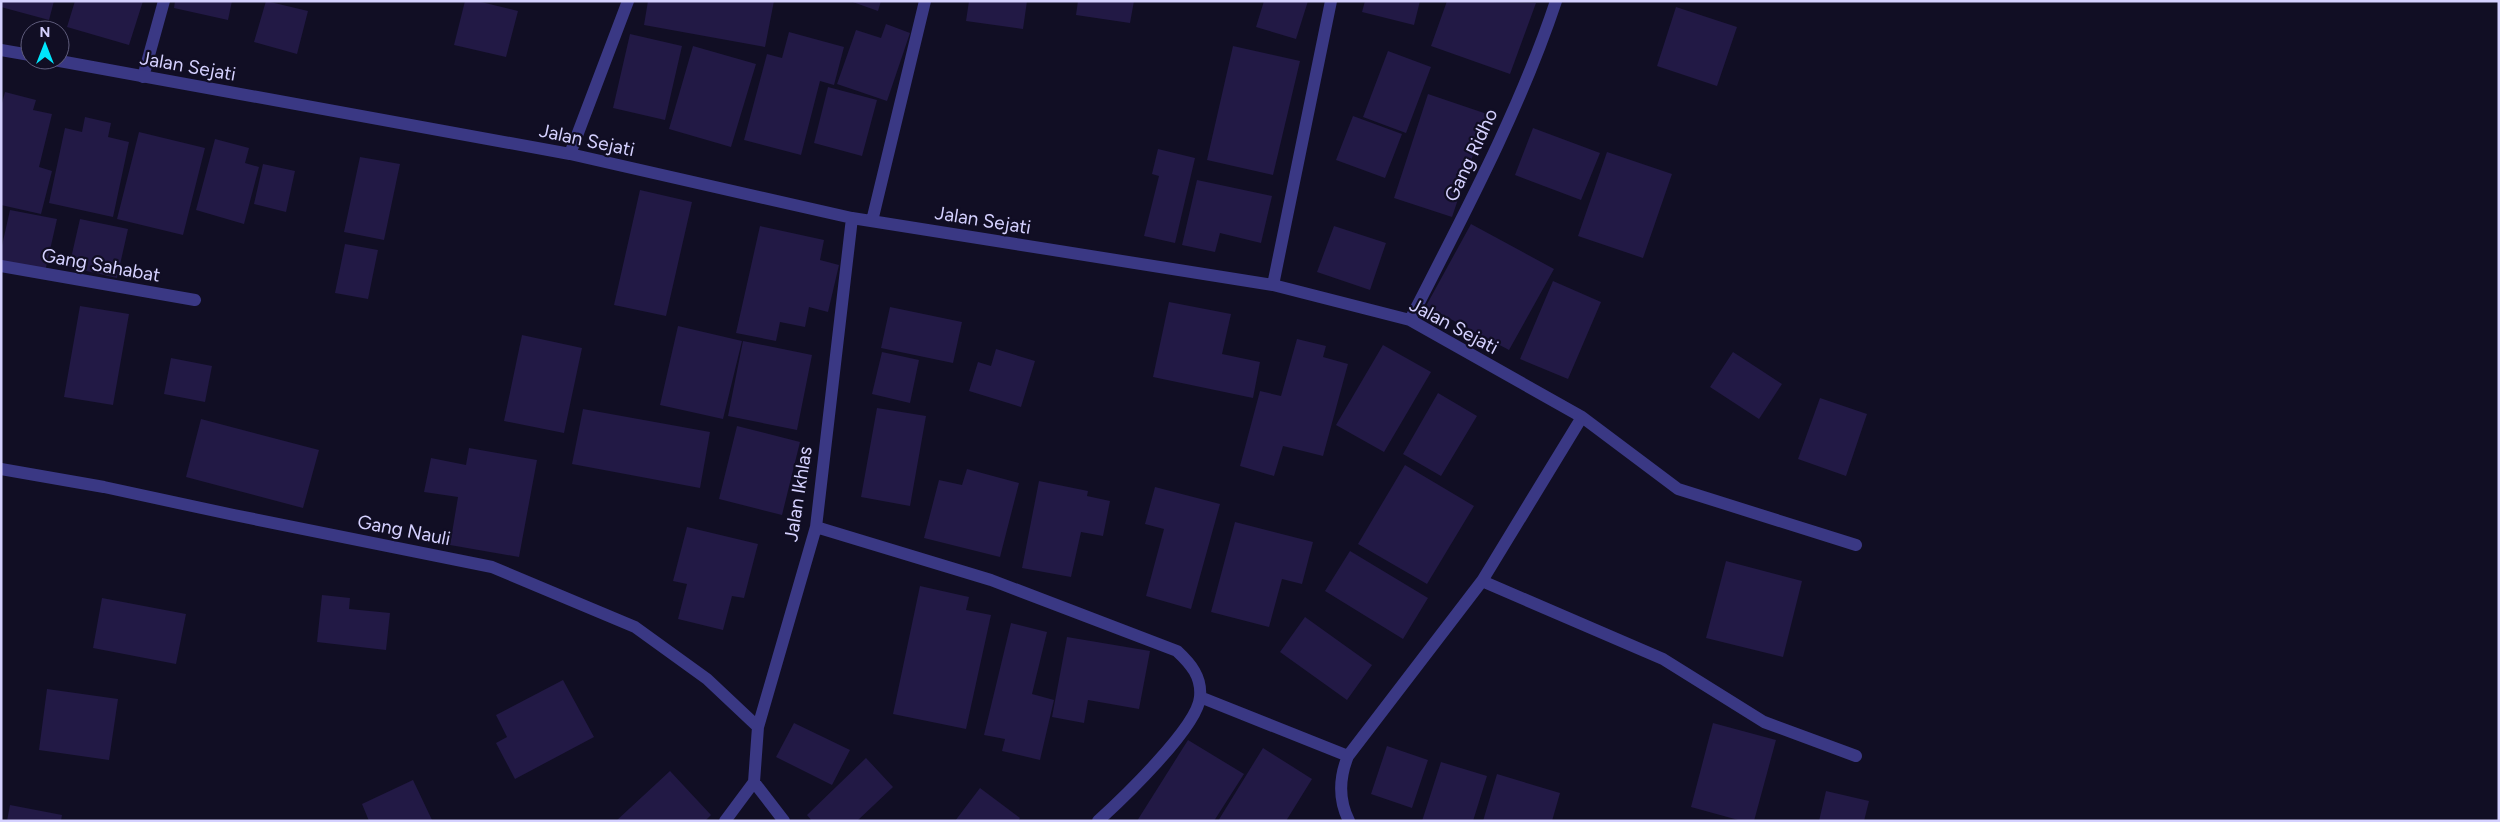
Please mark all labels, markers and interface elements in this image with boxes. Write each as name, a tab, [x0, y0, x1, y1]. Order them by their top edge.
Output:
north arrow	[20, 20, 70, 70]
text: N	[40, 24, 50, 41]
street label: Jalan Sejati	[138, 46, 238, 86]
street label: Gang Ridho	[1440, 105, 1502, 205]
street label: Jalan Sejati	[537, 119, 637, 161]
street label: Jalan Sejati	[933, 201, 1033, 239]
street label: Gang Sahabat	[40, 243, 162, 287]
street label: Jalan Sejati	[1406, 293, 1502, 359]
street label: Jalan Ikhlas	[779, 444, 817, 543]
street label: Gang Nauli	[356, 510, 452, 550]

